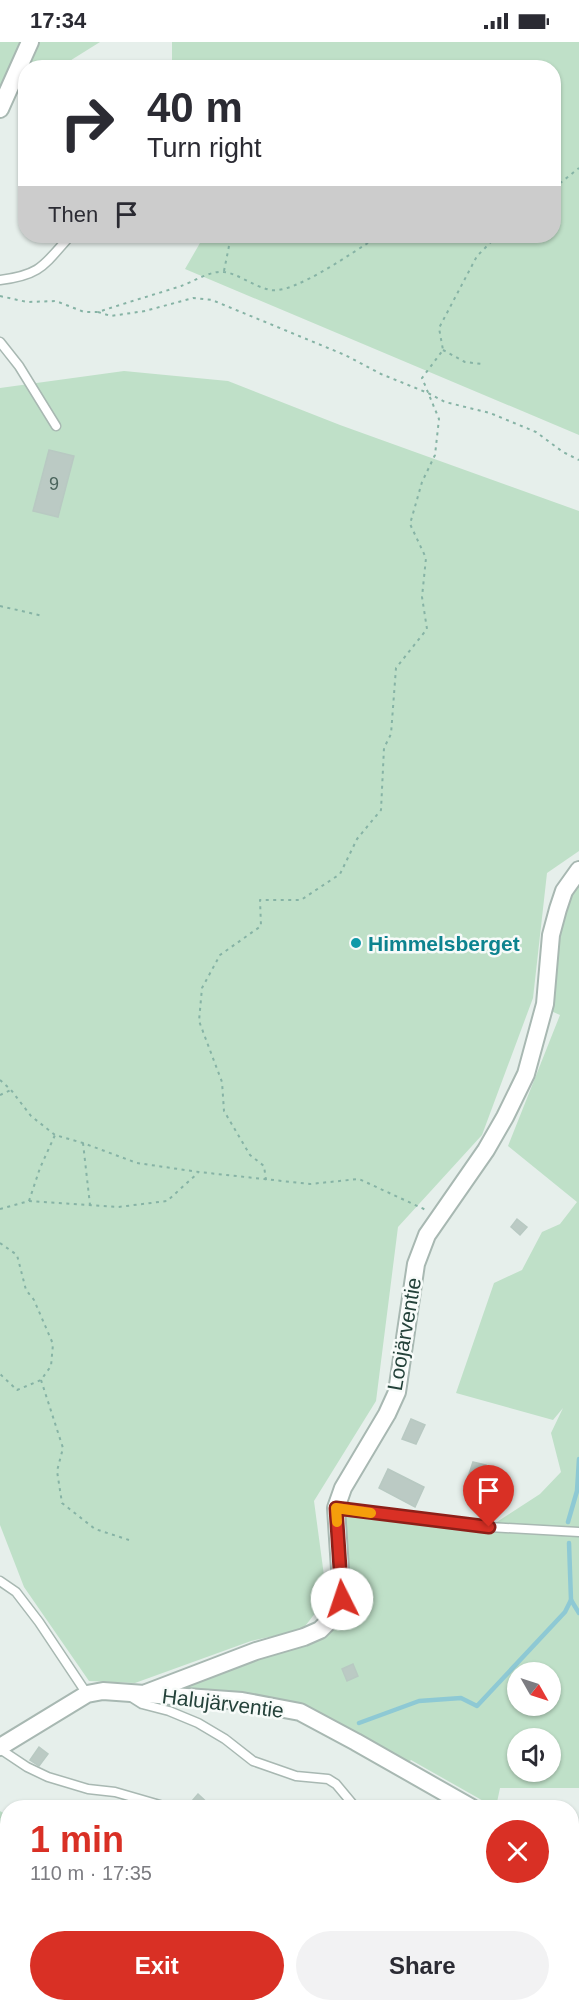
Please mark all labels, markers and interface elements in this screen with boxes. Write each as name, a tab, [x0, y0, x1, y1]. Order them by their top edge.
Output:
text: 17:34	[30, 8, 86, 33]
icon: right	[48, 84, 126, 162]
text: 40 m	[147, 84, 243, 131]
text: Turn right	[147, 133, 262, 163]
icon: arrive	[110, 198, 143, 231]
text: Then	[48, 202, 98, 227]
house number: 9	[49, 474, 59, 494]
place label: Himmelsberget	[368, 932, 520, 955]
marker: Himmelsberget	[349, 936, 363, 950]
street label: Loojärventie	[383, 1276, 425, 1392]
pin	[463, 1465, 514, 1527]
icon: arrive	[472, 1474, 505, 1507]
position arrow	[310, 1567, 374, 1631]
north arrow	[507, 1662, 561, 1716]
map controls	[507, 1662, 561, 1782]
street label: Halujärventie	[161, 1684, 285, 1722]
button: sound	[507, 1728, 561, 1782]
text: 1 min	[30, 1819, 124, 1860]
button: close	[486, 1820, 549, 1883]
text: 110 m · 17:35	[30, 1862, 152, 1884]
button: Exit	[30, 1931, 284, 2000]
button: Share	[296, 1931, 549, 2000]

